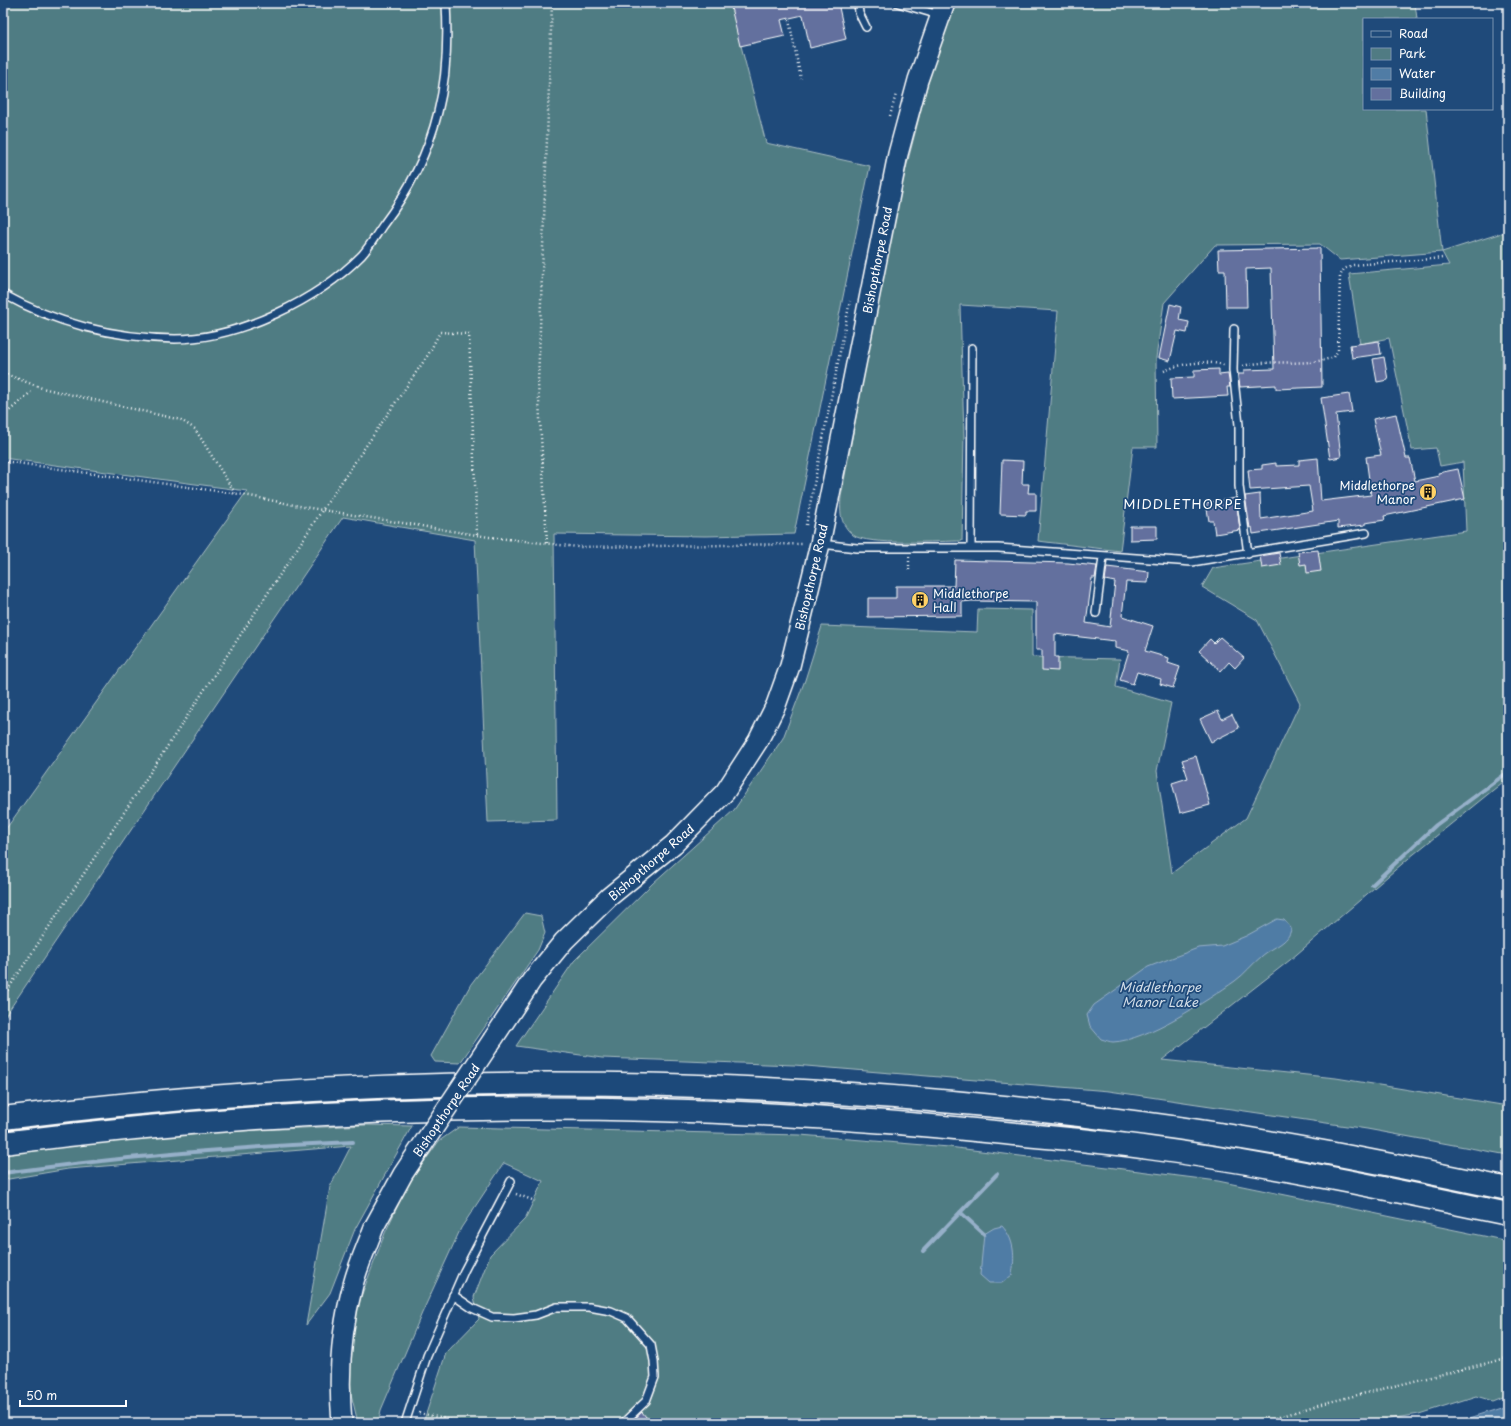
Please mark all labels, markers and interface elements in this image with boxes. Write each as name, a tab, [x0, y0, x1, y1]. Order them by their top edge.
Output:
legend	[1363, 18, 1493, 110]
text: Road	[1399, 24, 1428, 42]
text: Park	[1399, 44, 1426, 62]
text: Water	[1399, 64, 1436, 82]
text: Building	[1399, 84, 1446, 102]
street label: Bishopthorpe Road	[858, 205, 896, 315]
place label: Middlethorpe Manor	[1339, 476, 1415, 508]
building icon: Middlethorpe Manor	[1418, 482, 1438, 502]
district label: MIDDLETHORPE	[1123, 494, 1243, 513]
street label: Bishopthorpe Road	[790, 522, 832, 632]
place label: Middlethorpe Hall	[933, 584, 1009, 616]
building icon: Middlethorpe Hall	[910, 590, 930, 610]
street label: Bishopthorpe Road	[604, 820, 698, 904]
water label: Middlethorpe Manor Lake	[1119, 977, 1202, 1011]
street label: Bishopthorpe Road	[408, 1060, 484, 1160]
scale bar	[20, 1382, 126, 1408]
text: 50 m	[26, 1386, 57, 1404]

